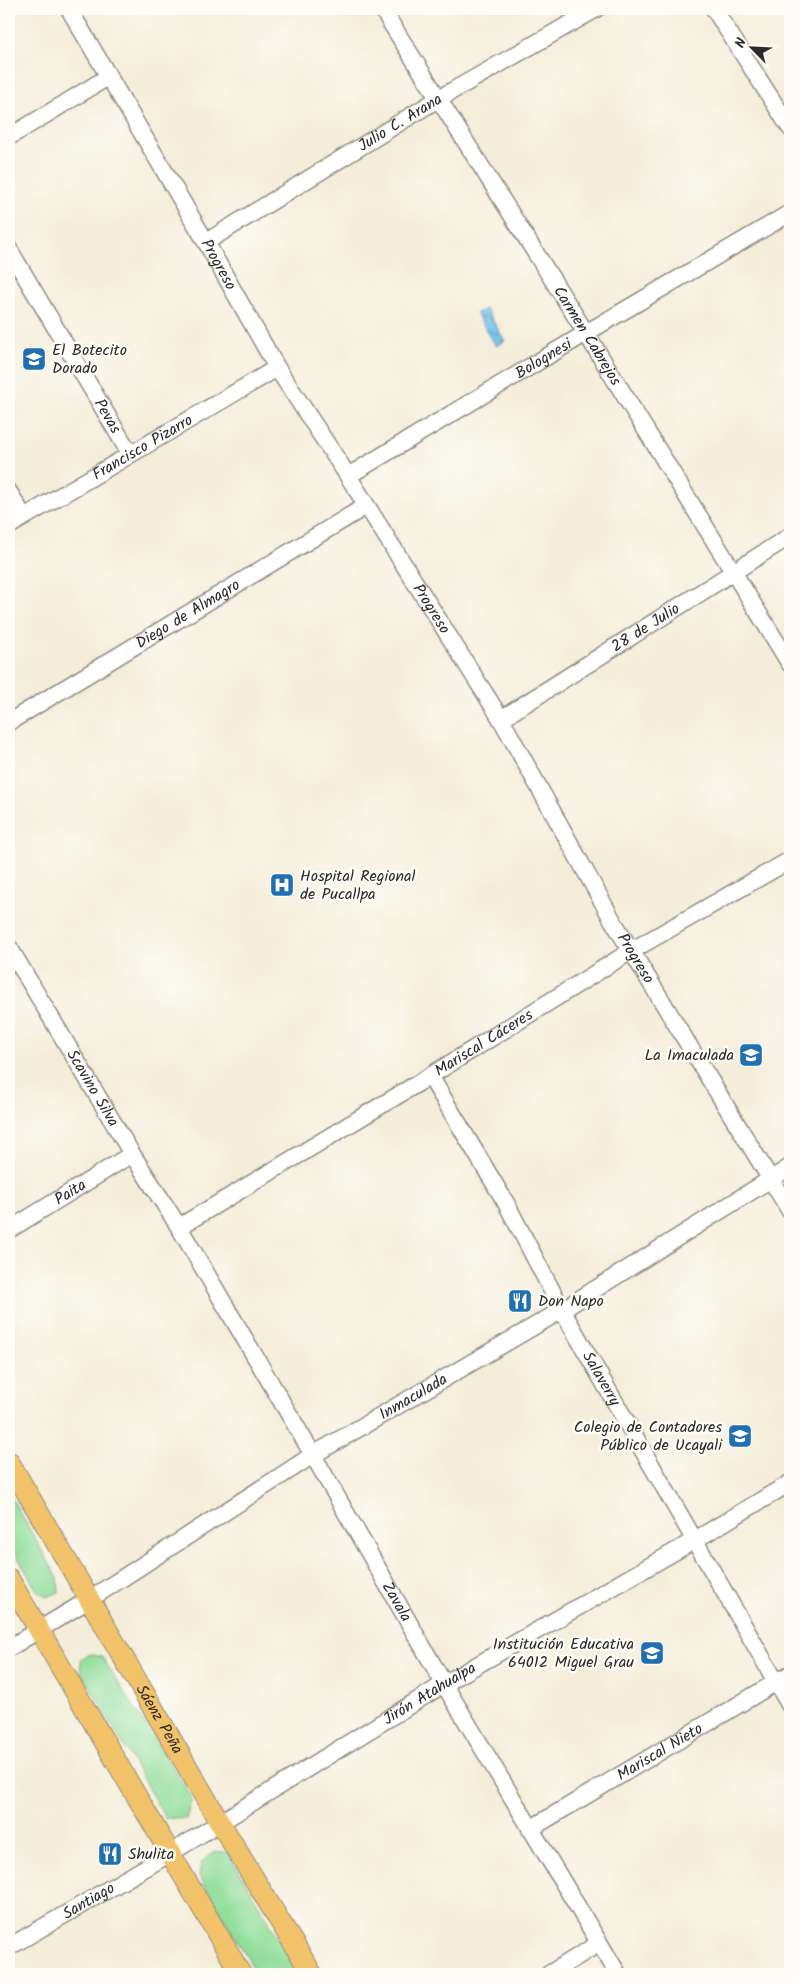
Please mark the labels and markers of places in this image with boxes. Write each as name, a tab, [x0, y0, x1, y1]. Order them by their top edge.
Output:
place label: El Botecito Dorado	[52, 338, 127, 381]
school or university icon: El Botecito Dorado	[21, 346, 47, 372]
place label: Hospital Regional de Pucallpa	[300, 864, 416, 907]
hospital icon: Hospital Regional de Pucallpa	[269, 872, 295, 898]
school or university icon: La Imaculada	[738, 1042, 764, 1068]
place label: La Imaculada	[644, 1043, 734, 1068]
restaurant icon: Don Napo	[507, 1288, 533, 1314]
place label: Don Napo	[538, 1289, 604, 1314]
place label: Colegio de Contadores Público de Ucayali	[574, 1415, 723, 1458]
school or university icon: Colegio de Contadores Público de Ucayali	[727, 1423, 753, 1449]
place label: Institución Educativa 64012 Miguel Grau	[493, 1632, 634, 1675]
school or university icon: Institución Educativa 64012 Miguel Grau	[639, 1640, 665, 1666]
restaurant icon: Shulita	[97, 1841, 123, 1867]
place label: Shulita	[128, 1842, 174, 1867]

